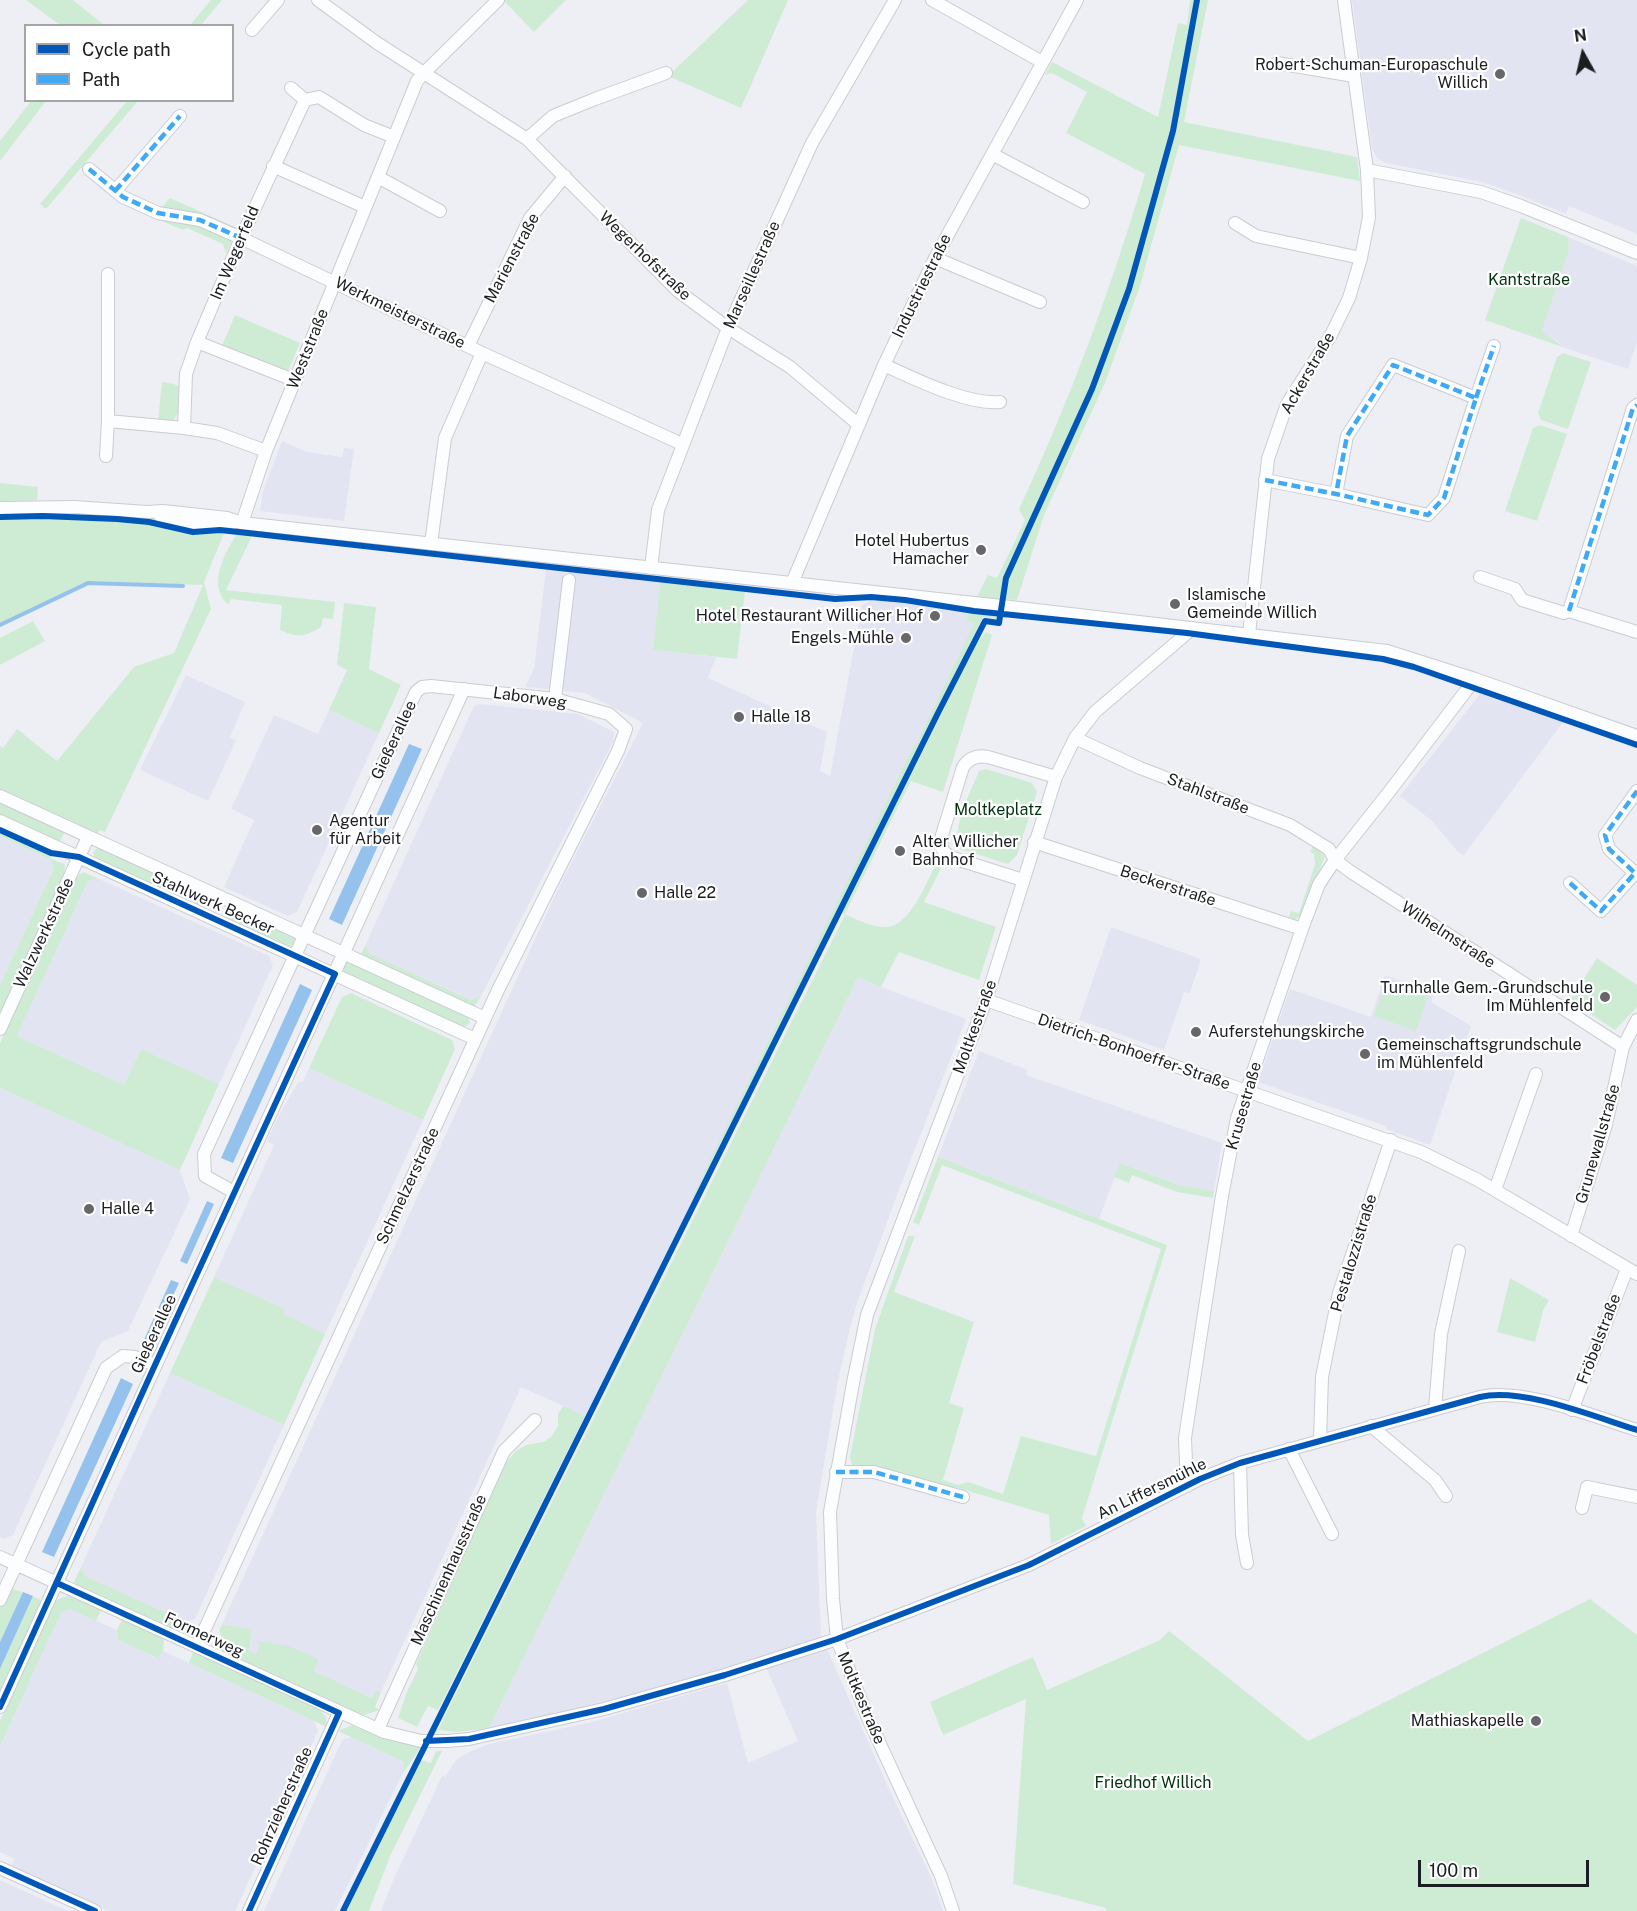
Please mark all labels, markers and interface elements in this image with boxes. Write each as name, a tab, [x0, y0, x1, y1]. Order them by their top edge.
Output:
legend	[24, 24, 234, 102]
north arrow	[1553, 24, 1613, 84]
text: N	[1573, 25, 1588, 46]
text: Cycle path	[82, 39, 171, 60]
place label: Robert-Schuman-Europaschule Willich	[1255, 55, 1488, 93]
marker: Robert-Schuman-Europaschule Willich	[1493, 67, 1507, 81]
text: Path	[82, 69, 120, 90]
street label: Im Wegerfeld	[207, 203, 263, 303]
street label: Wegerhofstraße	[595, 207, 695, 305]
street label: Marienstraße	[480, 210, 544, 306]
street label: Marseillestraße	[720, 218, 784, 332]
street label: Industriestraße	[889, 231, 955, 341]
park label: Kantstraße	[1488, 270, 1570, 290]
street label: Werkmeisterstraße	[332, 273, 468, 353]
street label: Weststraße	[283, 306, 333, 392]
street label: Ackerstraße	[1277, 329, 1339, 417]
place label: Hotel Hubertus Hamacher	[855, 531, 969, 569]
marker: Hotel Hubertus Hamacher	[974, 543, 988, 557]
place label: Islamische Gemeinde Willich	[1187, 585, 1317, 623]
marker: Islamische Gemeinde Willich	[1168, 597, 1182, 611]
place label: Hotel Restaurant Willicher Hof	[696, 606, 923, 626]
marker: Hotel Restaurant Willicher Hof	[928, 609, 942, 623]
place label: Engels-Mühle	[791, 628, 894, 648]
marker: Engels-Mühle	[899, 631, 913, 645]
street label: Laborweg	[492, 683, 568, 713]
street label: Gießerallee	[367, 697, 421, 783]
place label: Halle 18	[751, 707, 811, 727]
marker: Halle 18	[732, 710, 746, 724]
street label: Stahlstraße	[1164, 770, 1252, 818]
park label: Moltkeplatz	[954, 800, 1042, 820]
place label: Agentur für Arbeit	[329, 811, 401, 849]
marker: Agentur für Arbeit	[310, 823, 324, 837]
place label: Alter Willicher Bahnhof	[912, 832, 1019, 870]
marker: Alter Willicher Bahnhof	[893, 844, 907, 858]
street label: Beckerstraße	[1118, 861, 1218, 911]
street label: Stahlwerk Becker	[149, 867, 277, 939]
street label: Walzwerkstraße	[10, 875, 78, 991]
place label: Halle 22	[654, 883, 716, 903]
marker: Halle 22	[635, 886, 649, 900]
street label: Wilhelmstraße	[1397, 897, 1499, 973]
street label: Moltkestraße	[949, 977, 1001, 1077]
place label: Turnhalle Gem.-Grundschule Im Mühlenfeld	[1380, 978, 1593, 1016]
marker: Turnhalle Gem.-Grundschule Im Mühlenfeld	[1598, 990, 1612, 1004]
street label: Dietrich-Bonhoeffer-Straße	[1035, 1010, 1233, 1094]
place label: Auferstehungskirche	[1208, 1022, 1365, 1042]
marker: Auferstehungskirche	[1189, 1025, 1203, 1039]
place label: Gemeinschaftsgrundschule im Mühlenfeld	[1377, 1035, 1582, 1073]
marker: Gemeinschaftsgrundschule im Mühlenfeld	[1358, 1047, 1372, 1061]
street label: Krusestraße	[1222, 1060, 1266, 1152]
street label: Grunewallstraße	[1572, 1082, 1624, 1206]
street label: Schmelzerstraße	[373, 1125, 443, 1247]
street label: Pestalozzistraße	[1327, 1192, 1381, 1314]
place label: Halle 4	[101, 1199, 154, 1219]
marker: Halle 4	[82, 1202, 96, 1216]
street label: Gießerallee	[127, 1291, 181, 1377]
street label: Fröbelstraße	[1573, 1291, 1625, 1387]
street label: An Liffersmühle	[1094, 1454, 1210, 1524]
street label: Maschinenhausstraße	[407, 1492, 491, 1648]
street label: Formerweg	[161, 1608, 247, 1662]
street label: Moltkestraße	[833, 1649, 889, 1747]
place label: Mathiaskapelle	[1411, 1711, 1524, 1731]
marker: Mathiaskapelle	[1529, 1714, 1543, 1728]
street label: Rohrzieherstraße	[247, 1744, 317, 1868]
park label: Friedhof Willich	[1094, 1773, 1212, 1793]
scale bar	[1421, 1848, 1592, 1886]
text: 100 m	[1429, 1860, 1478, 1881]

